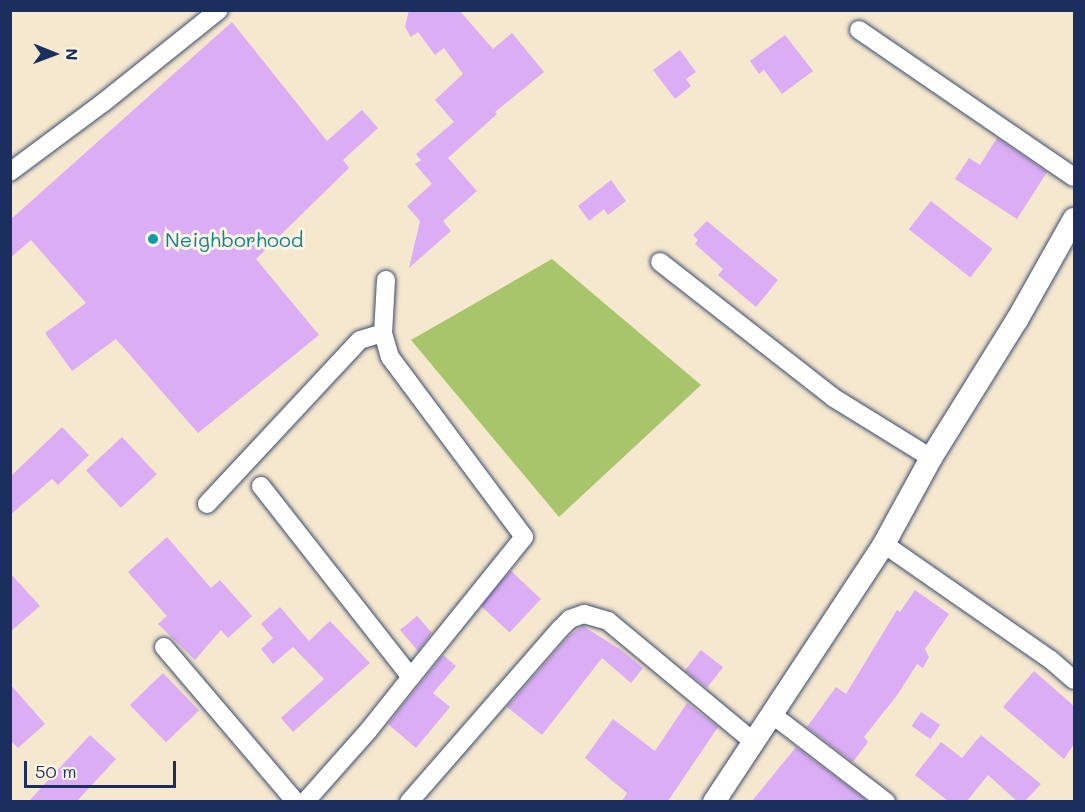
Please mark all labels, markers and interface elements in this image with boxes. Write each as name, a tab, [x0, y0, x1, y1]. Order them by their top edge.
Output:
north arrow	[24, 24, 84, 84]
text: N	[62, 48, 83, 61]
place label: Neighborhood	[165, 227, 303, 251]
marker: Neighborhood	[146, 232, 160, 246]
scale bar	[27, 749, 178, 787]
text: 50 m	[35, 759, 77, 783]

